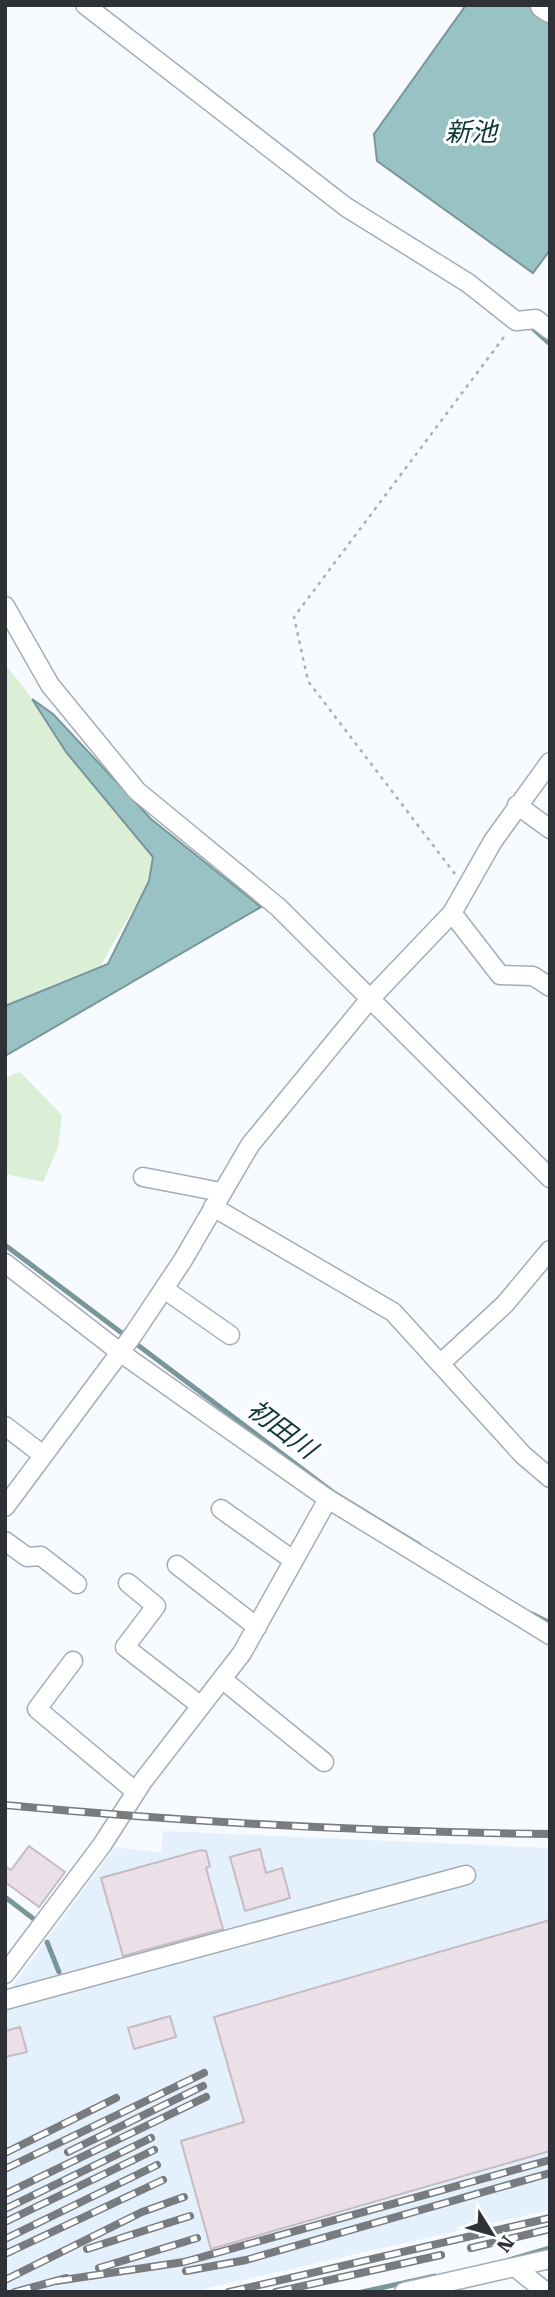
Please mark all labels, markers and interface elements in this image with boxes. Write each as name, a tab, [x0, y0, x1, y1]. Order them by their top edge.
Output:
water label: 新池	[445, 117, 500, 147]
water label: 初田川	[242, 1394, 325, 1466]
north arrow	[457, 2199, 527, 2269]
text: N	[491, 2231, 519, 2257]

